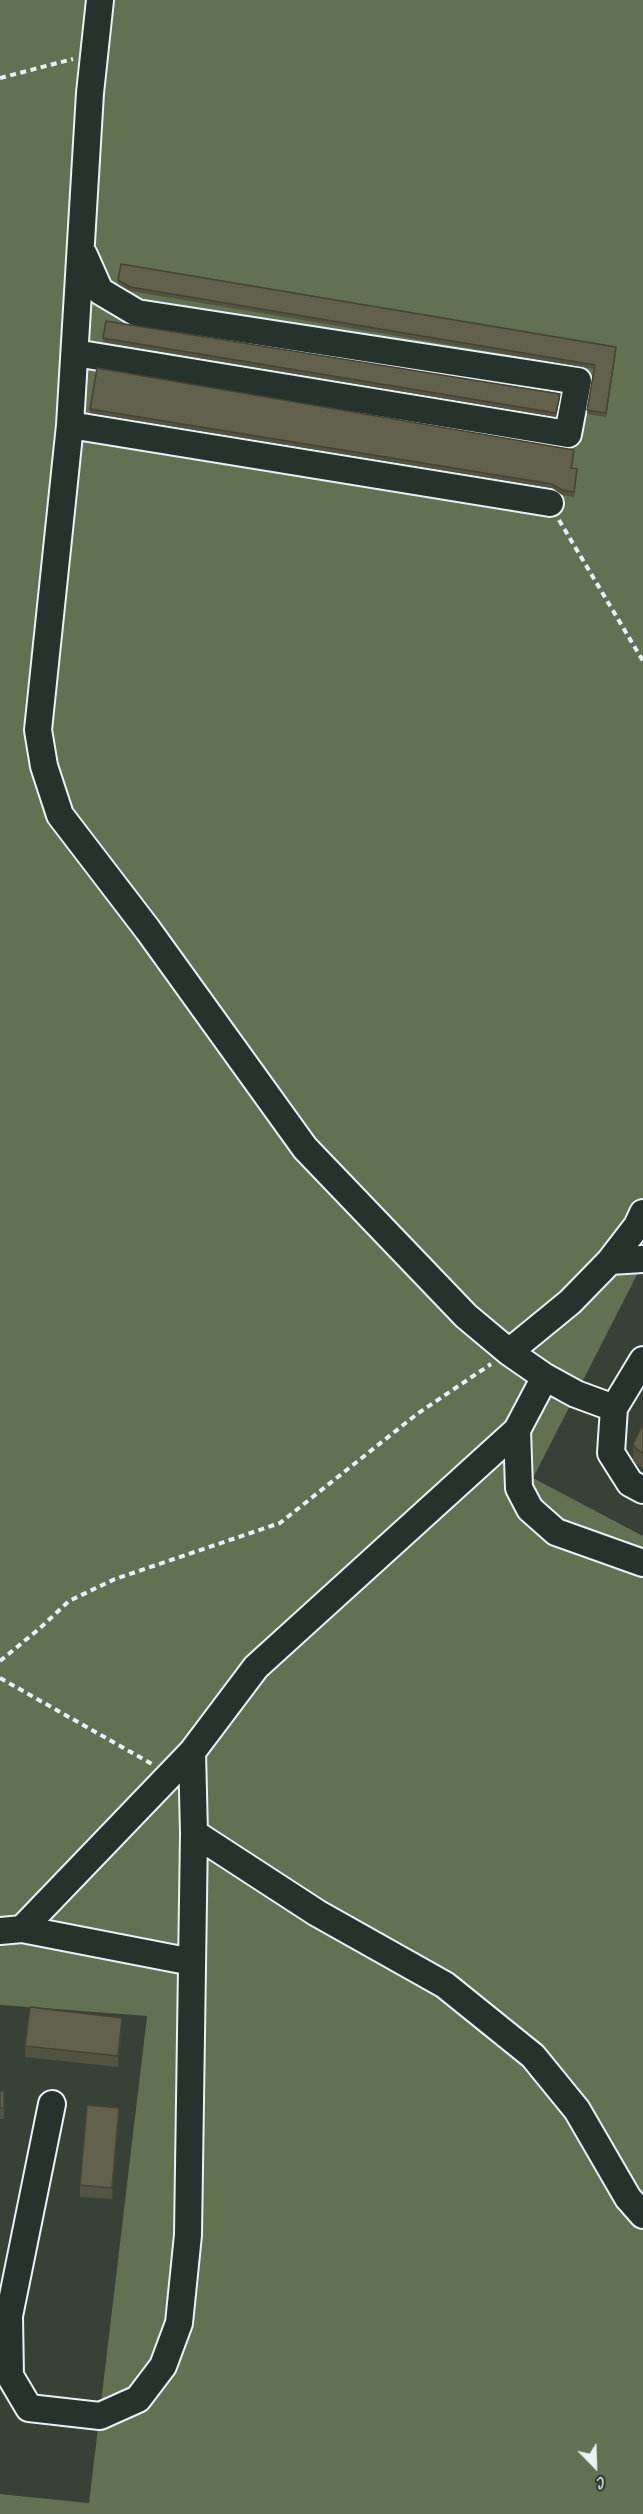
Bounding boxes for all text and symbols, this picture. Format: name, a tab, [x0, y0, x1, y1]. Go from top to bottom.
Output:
north arrow	[565, 2436, 625, 2496]
text: С	[595, 2472, 610, 2493]

